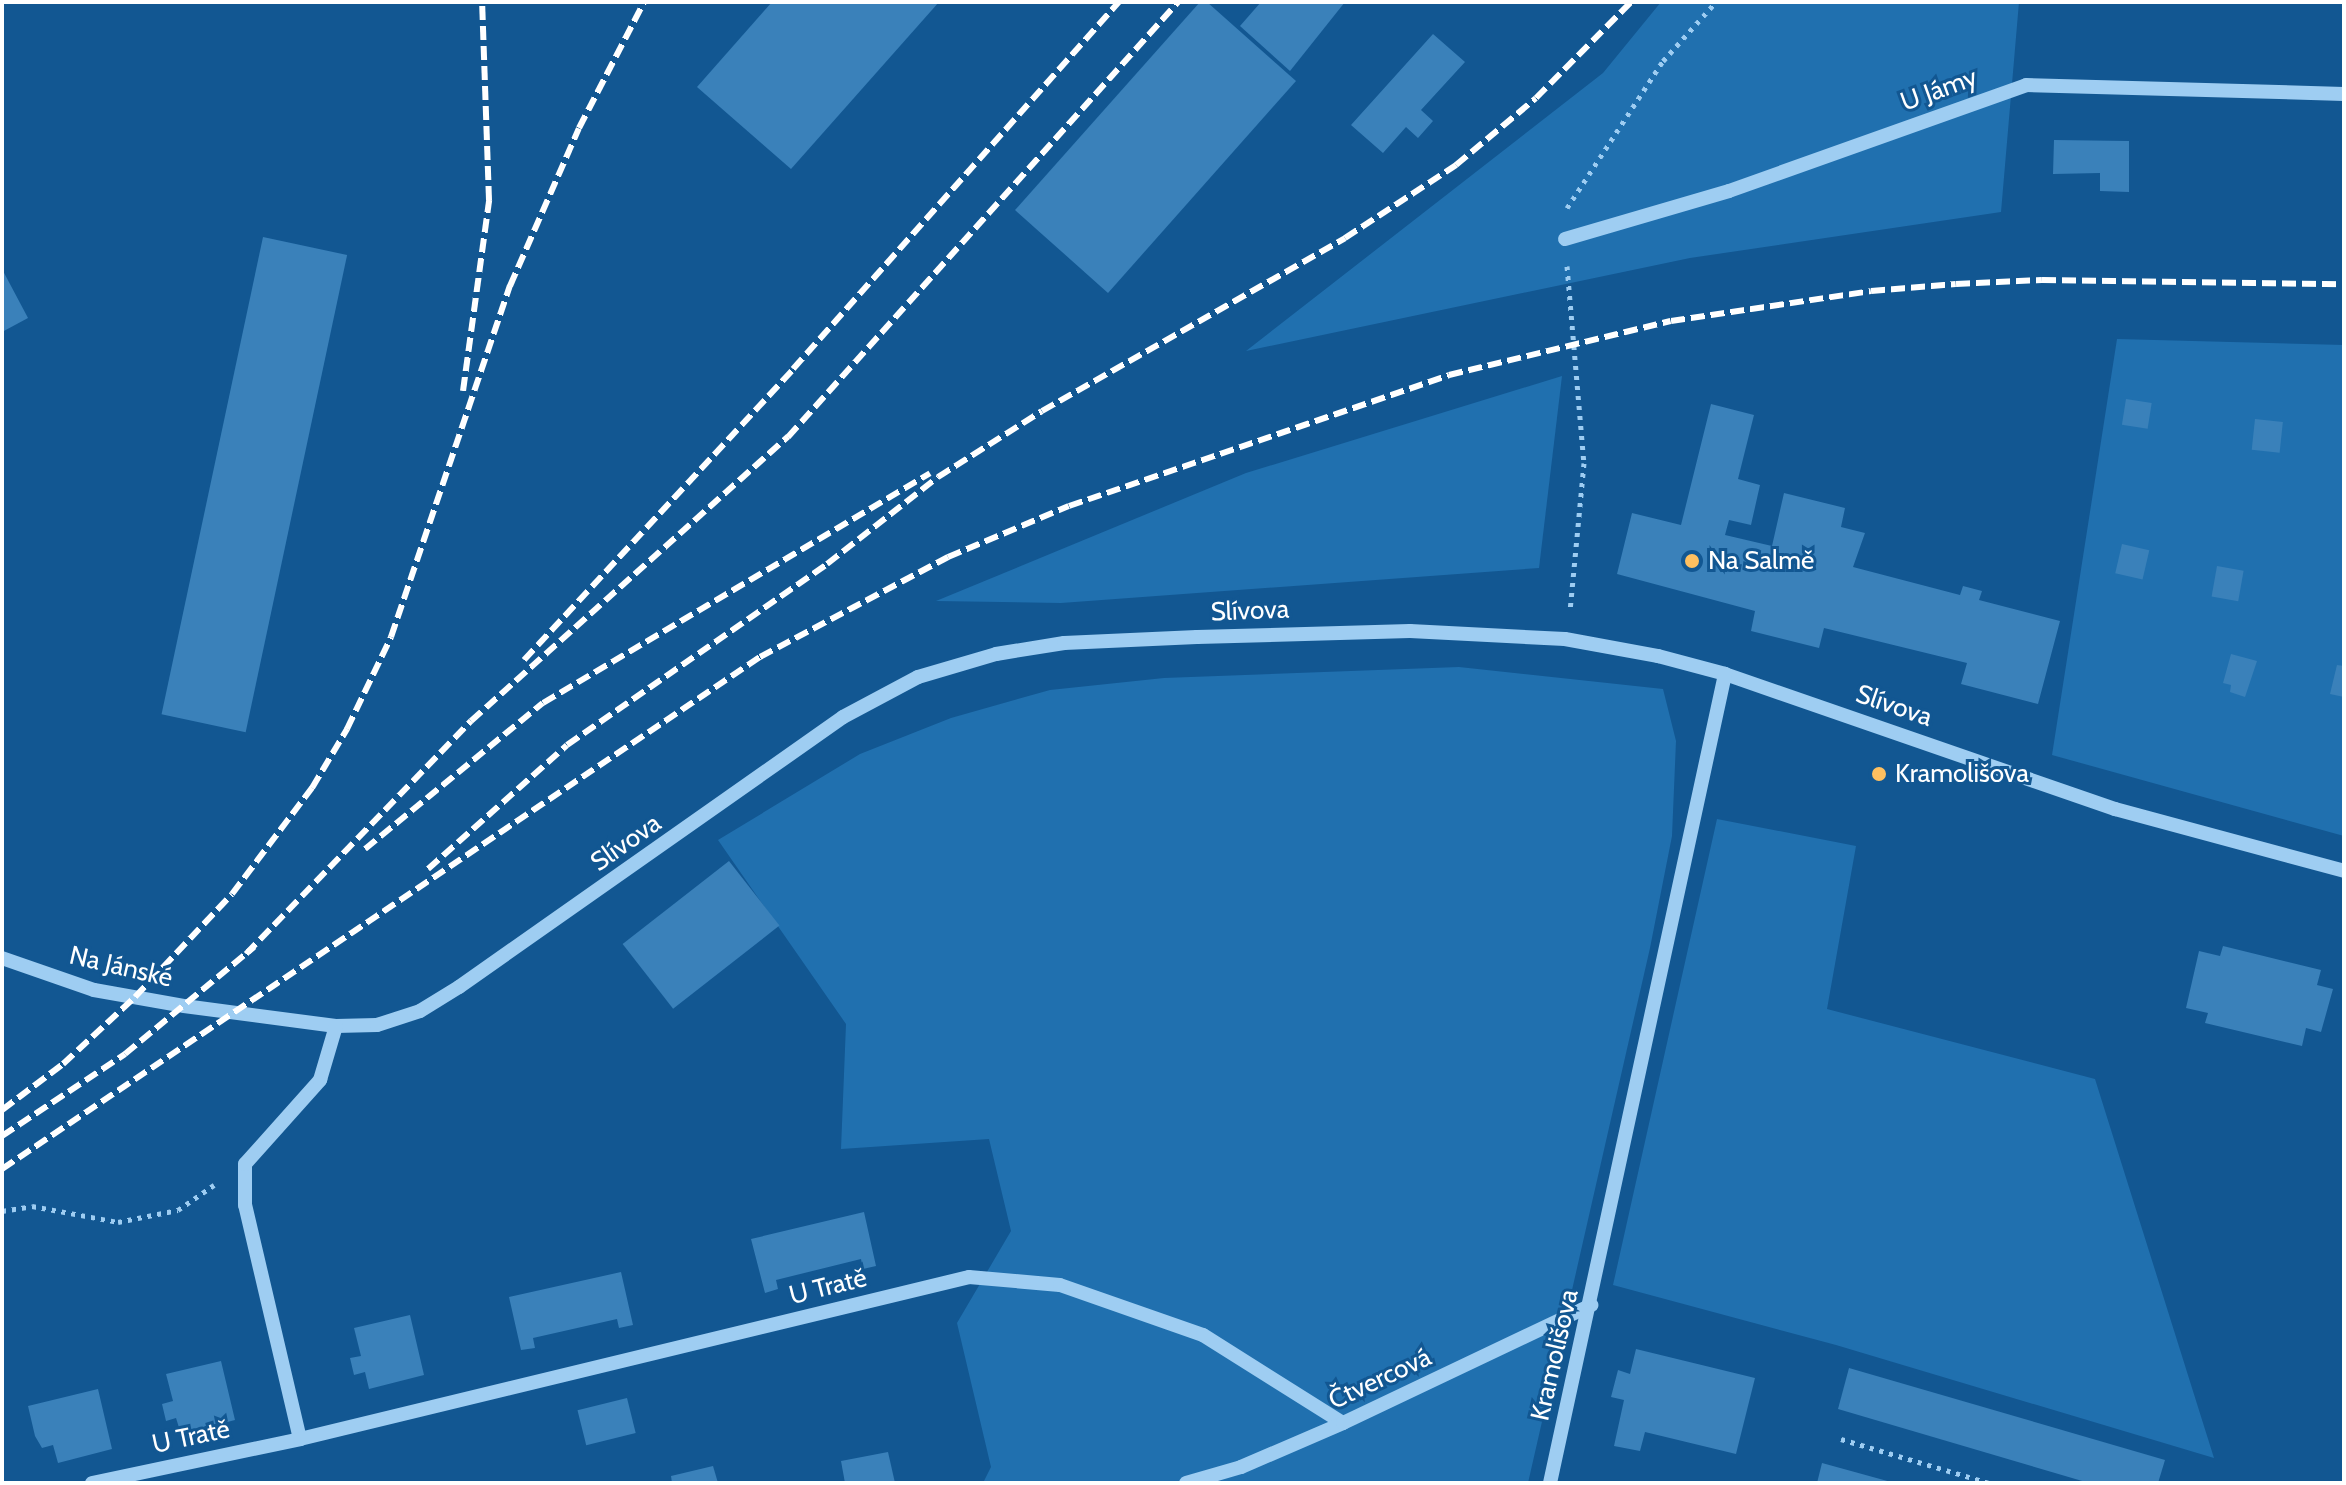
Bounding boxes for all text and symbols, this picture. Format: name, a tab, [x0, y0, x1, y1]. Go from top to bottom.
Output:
street label: U Jámy	[1897, 62, 1981, 118]
place label: Na Salmě	[1708, 545, 1814, 577]
marker: Na Salmě	[1683, 552, 1701, 570]
street label: Slívova	[1210, 594, 1290, 628]
street label: Slívova	[1852, 678, 1936, 734]
place label: Kramolišova	[1895, 758, 2029, 790]
marker: Kramolišova	[1870, 765, 1888, 783]
street label: Slívova	[585, 808, 667, 878]
street label: Na Jánské	[66, 940, 176, 994]
street label: U Tratě	[786, 1262, 870, 1312]
street label: Kramolišova	[1525, 1286, 1585, 1424]
street label: Čtvercová	[1324, 1342, 1436, 1416]
street label: U Tratě	[149, 1414, 233, 1460]

